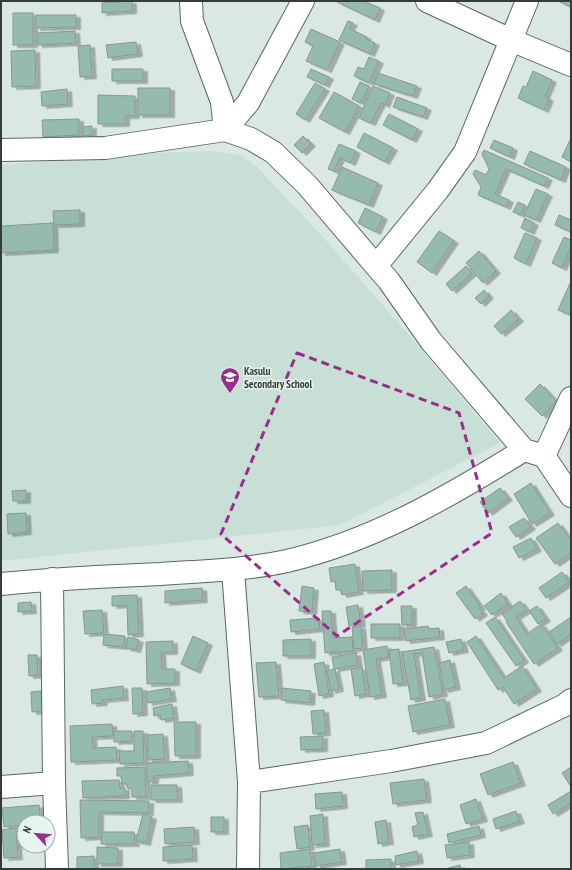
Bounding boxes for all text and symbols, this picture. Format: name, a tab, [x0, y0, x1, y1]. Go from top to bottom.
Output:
place label: Kasulu Secondary School	[244, 364, 312, 391]
school or university icon: Kasulu Secondary School	[219, 366, 241, 394]
north arrow	[16, 814, 56, 854]
text: N	[19, 824, 35, 835]

